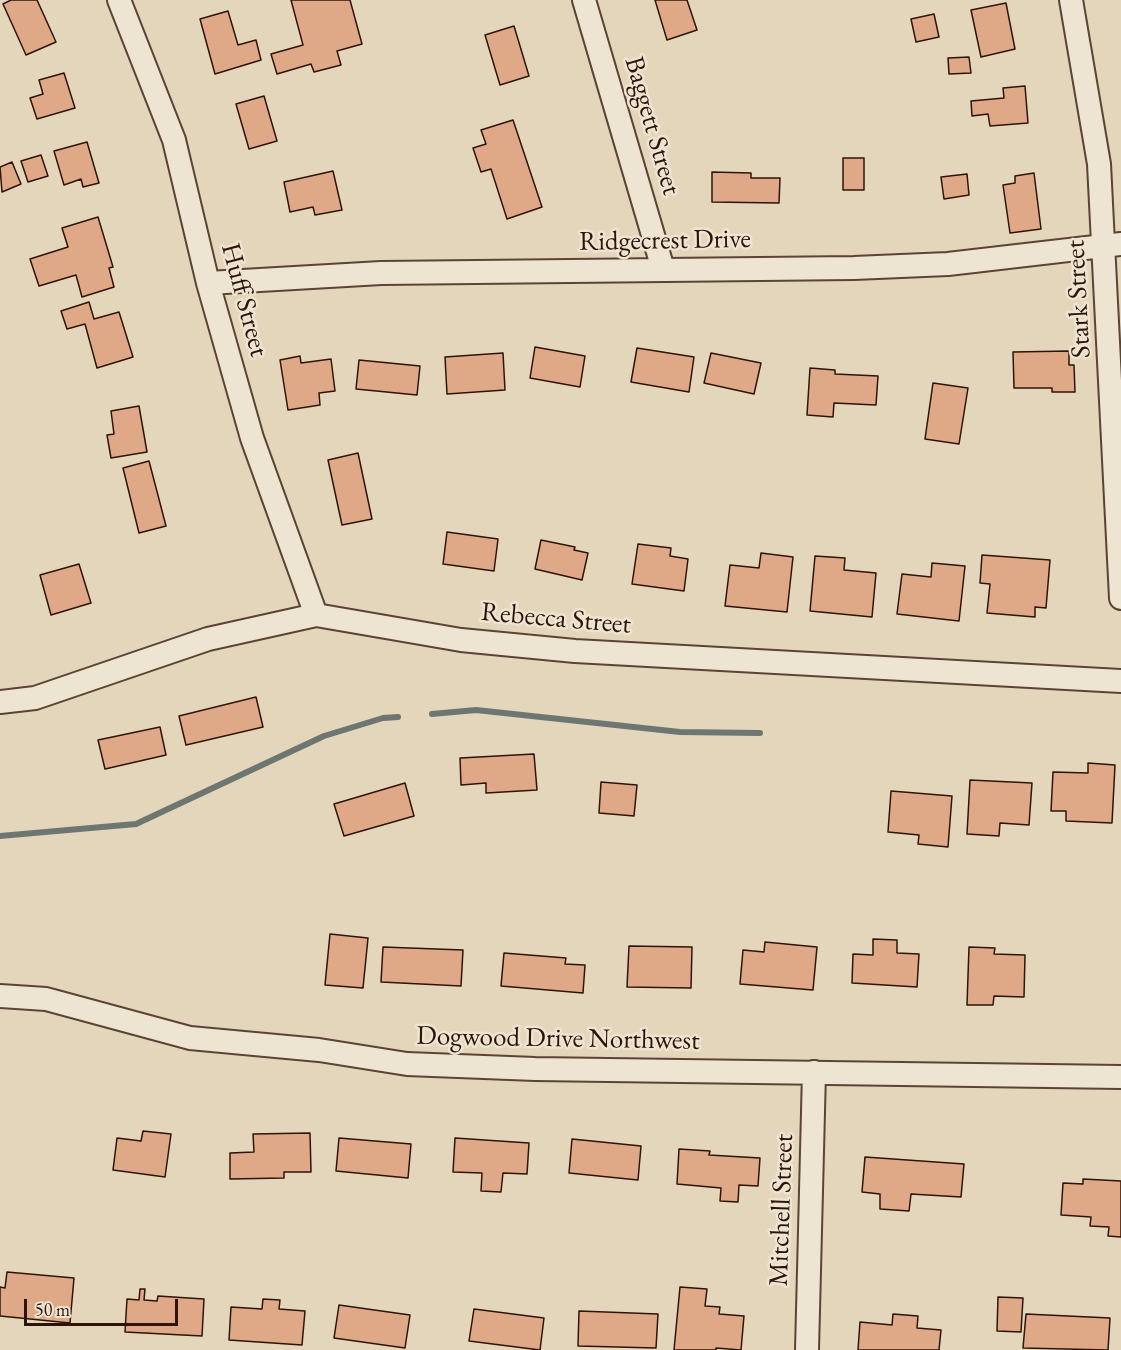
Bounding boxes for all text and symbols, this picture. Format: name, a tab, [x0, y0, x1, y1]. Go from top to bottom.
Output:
street label: Baggett Street	[617, 53, 687, 199]
street label: Ridgecrest Drive	[579, 223, 751, 259]
street label: Stark Street	[1060, 239, 1098, 359]
street label: Huff Street	[213, 240, 275, 360]
street label: Rebecca Street	[480, 596, 632, 642]
street label: Dogwood Drive Northwest	[416, 1020, 700, 1058]
street label: Mitchell Street	[763, 1133, 801, 1287]
scale bar	[27, 1287, 182, 1325]
text: 50 m	[35, 1298, 70, 1321]

